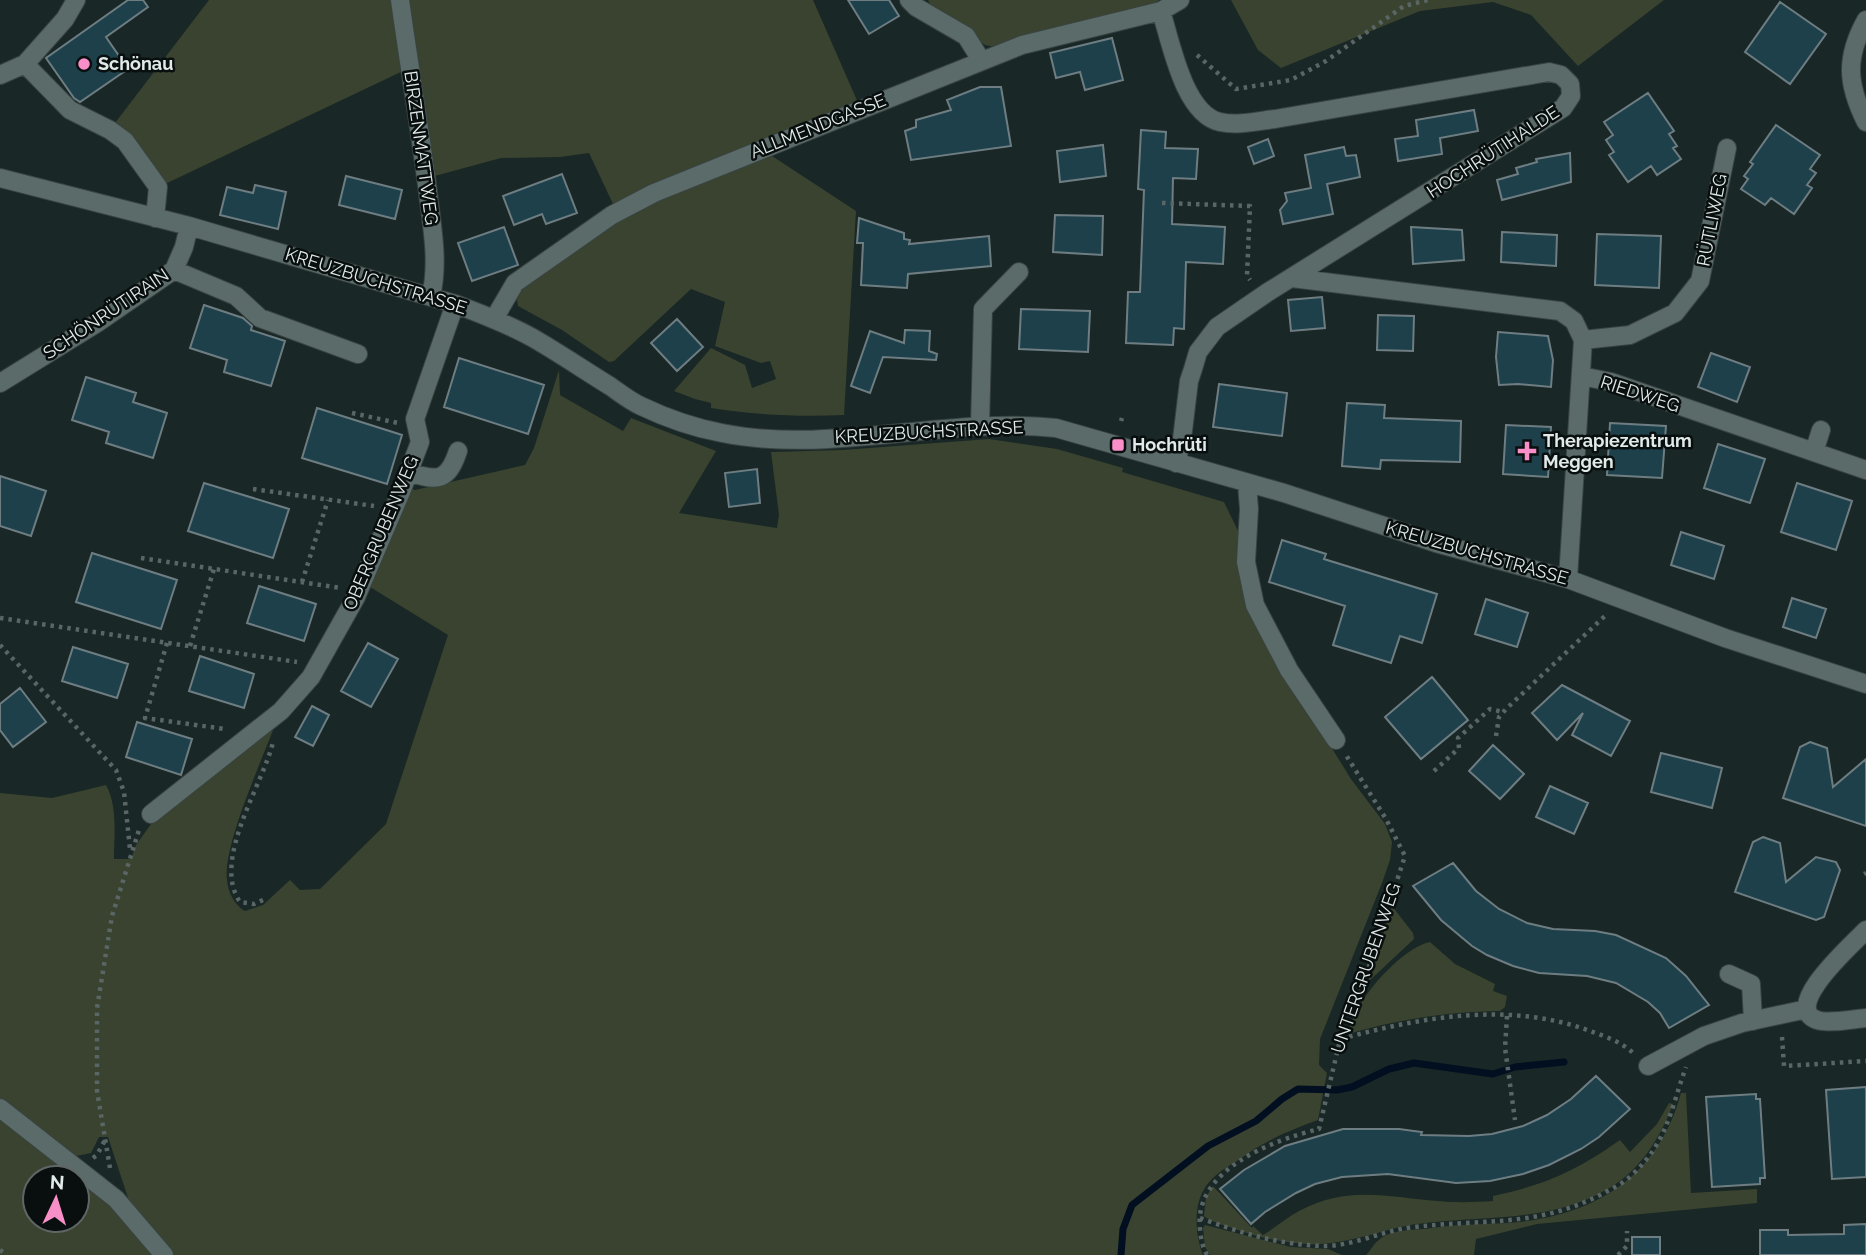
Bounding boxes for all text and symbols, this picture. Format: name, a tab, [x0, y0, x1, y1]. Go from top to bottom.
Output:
place label: Schönau	[98, 53, 173, 74]
marker: Schönau	[76, 56, 92, 72]
street label: BIRZENMATTWEG	[400, 69, 443, 226]
street label: ALLMENDGASSE	[747, 89, 889, 162]
street label: HOCHRÜTIHALDE	[1423, 101, 1563, 202]
street label: RÜTLIWEG	[1692, 172, 1731, 268]
street label: KREUZBUCHSTRASSE	[283, 243, 470, 318]
street label: SCHÖNRÜTIRAIN	[39, 264, 173, 363]
street label: RIEDWEG	[1598, 371, 1682, 416]
street label: KREUZBUCHSTRASSE	[834, 416, 1024, 447]
place label: Therapiezentrum Meggen	[1543, 430, 1692, 472]
place label: Hochrüti	[1132, 434, 1207, 455]
marker: Hochrüti	[1110, 437, 1126, 453]
marker: Therapiezentrum Meggen	[1517, 441, 1537, 461]
street label: OBERGRUBENWEG	[338, 452, 423, 613]
street label: KREUZBUCHSTRASSE	[1384, 516, 1571, 589]
street label: UNTERGRUBENWEG	[1327, 880, 1405, 1056]
north arrow	[21, 1164, 91, 1234]
text: N	[49, 1171, 65, 1194]

